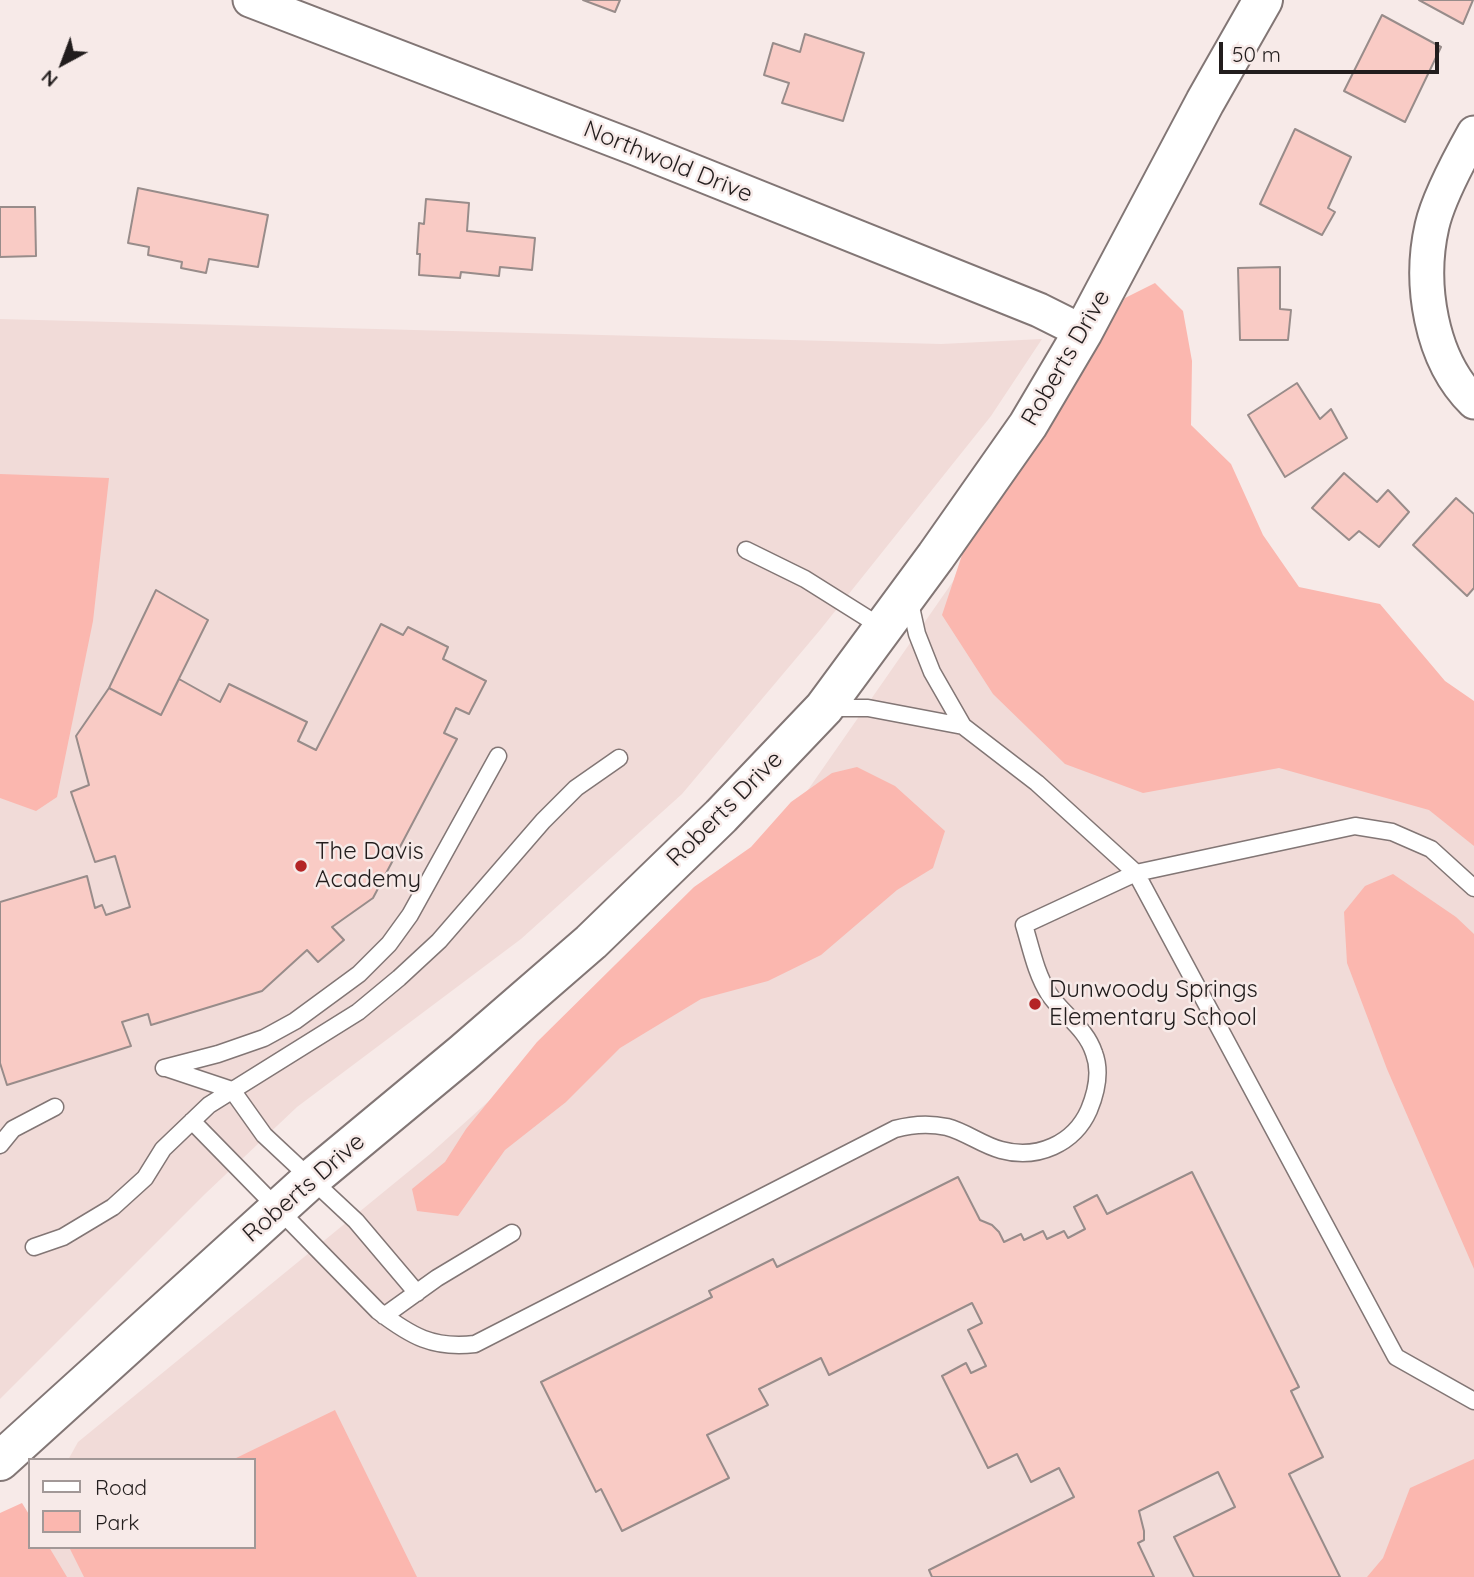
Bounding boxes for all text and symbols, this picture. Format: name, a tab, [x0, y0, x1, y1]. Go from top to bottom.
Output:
north arrow	[28, 28, 98, 98]
scale bar	[1222, 28, 1442, 72]
text: 50 m	[1232, 41, 1281, 67]
text: N	[36, 65, 62, 92]
street label: Northwold Drive	[579, 115, 757, 209]
street label: Roberts Drive	[1016, 285, 1116, 431]
street label: Roberts Drive	[661, 745, 789, 873]
place label: The Davis Academy	[315, 838, 424, 894]
marker: The Davis Academy	[293, 858, 309, 874]
place label: Dunwoody Springs Elementary School	[1049, 976, 1258, 1032]
marker: Dunwoody Springs Elementary School	[1027, 996, 1043, 1012]
street label: Roberts Drive	[237, 1127, 371, 1249]
legend	[28, 1458, 256, 1549]
text: Road	[95, 1474, 147, 1500]
text: Park	[95, 1509, 139, 1535]

